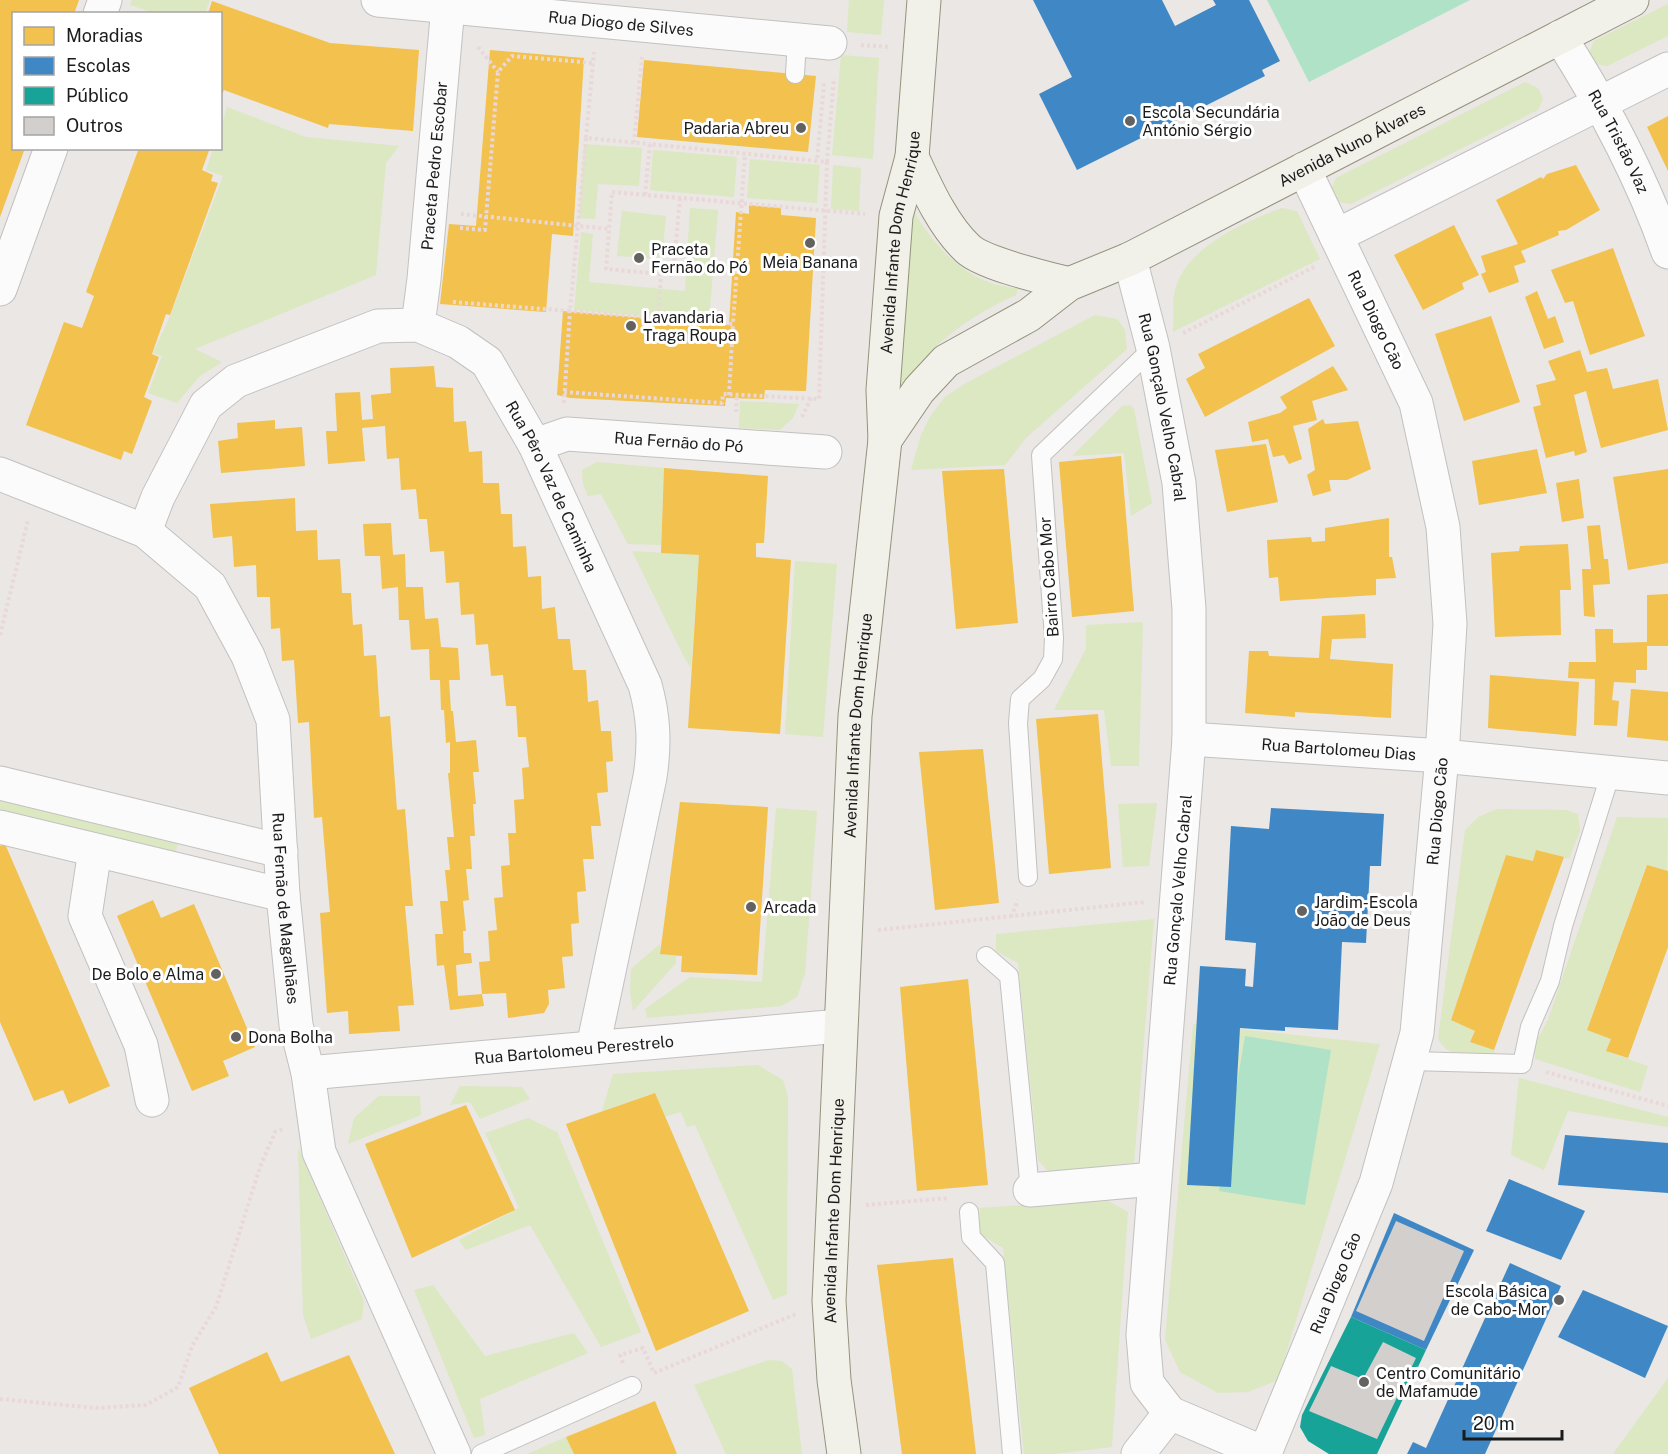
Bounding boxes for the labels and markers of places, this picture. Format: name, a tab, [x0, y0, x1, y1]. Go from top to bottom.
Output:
place label: Escola Secundária António Sérgio	[1142, 103, 1280, 140]
marker: Escola Secundária António Sérgio	[1123, 114, 1137, 128]
place label: Padaria Abreu	[683, 119, 789, 138]
marker: Padaria Abreu	[794, 121, 808, 135]
marker: Meia Banana	[803, 236, 817, 250]
place label: Praceta Fernão do Pó	[651, 240, 748, 277]
marker: Praceta Fernão do Pó	[632, 251, 646, 265]
place label: Meia Banana	[762, 253, 858, 272]
place label: Lavandaria Traga Roupa	[643, 308, 736, 345]
marker: Lavandaria Traga Roupa	[624, 319, 638, 333]
place label: Jardim-Escola João de Deus	[1314, 893, 1418, 930]
place label: Arcada	[763, 898, 816, 917]
marker: Arcada	[744, 900, 758, 914]
marker: Jardim-Escola João de Deus	[1295, 904, 1309, 918]
place label: De Bolo e Alma	[92, 965, 204, 984]
marker: De Bolo e Alma	[209, 967, 223, 981]
place label: Dona Bolha	[248, 1028, 333, 1047]
marker: Dona Bolha	[229, 1030, 243, 1044]
place label: Escola Básica de Cabo-Mor	[1445, 1282, 1547, 1319]
marker: Escola Básica de Cabo-Mor	[1552, 1293, 1566, 1307]
place label: Centro Comunitário de Mafamude	[1376, 1364, 1521, 1401]
marker: Centro Comunitário de Mafamude	[1357, 1375, 1371, 1389]

